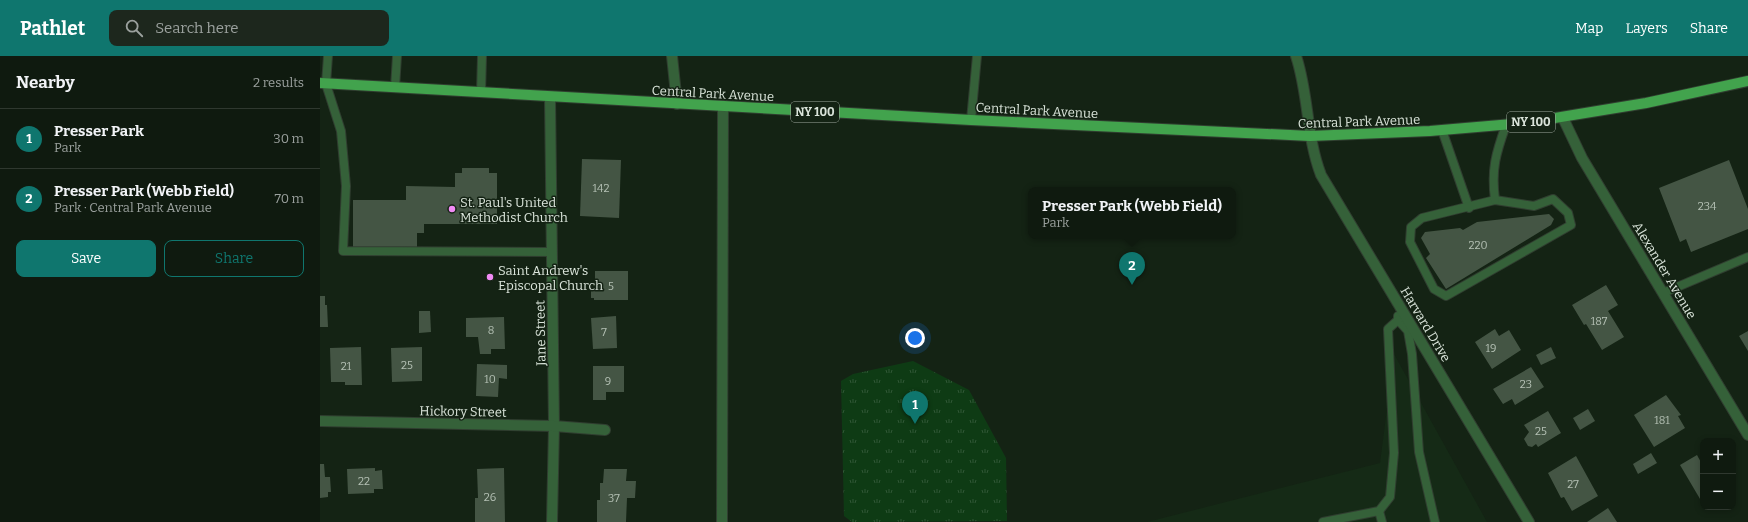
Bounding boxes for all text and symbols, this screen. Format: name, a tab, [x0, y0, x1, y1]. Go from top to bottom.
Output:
search box	[109, 10, 389, 46]
text: Pathlet	[20, 17, 85, 40]
icon: search	[123, 17, 145, 39]
text: Search here	[155, 19, 238, 37]
text: Map	[1575, 20, 1603, 37]
text: Layers	[1625, 20, 1668, 37]
text: Share	[1690, 20, 1728, 37]
text: Nearby	[16, 72, 75, 93]
text: 2 results	[253, 75, 304, 90]
street label: Central Park Avenue	[651, 83, 775, 104]
street label: Central Park Avenue	[975, 100, 1099, 121]
road number: NY 100	[791, 102, 839, 122]
street label: Central Park Avenue	[1297, 112, 1421, 131]
road number: NY 100	[1507, 112, 1555, 132]
text: Presser Park	[54, 122, 144, 140]
text: 1	[26, 131, 32, 146]
text: 30 m	[273, 131, 304, 146]
text: Park	[54, 140, 81, 155]
text: Presser Park (Webb Field)	[54, 182, 234, 200]
house number: 142	[593, 182, 609, 195]
popup	[1028, 187, 1236, 239]
text: 2	[25, 191, 33, 206]
text: 70 m	[274, 191, 304, 206]
place label: St. Paul's United Methodist Church	[460, 195, 568, 225]
text: Presser Park (Webb Field)	[1042, 197, 1222, 215]
text: Park · Central Park Avenue	[54, 200, 212, 215]
house number: 234	[1698, 200, 1717, 213]
marker: St. Paul's United Methodist Church	[447, 204, 457, 214]
text: Park	[1042, 215, 1069, 230]
street label: Alexander Avenue	[1630, 219, 1699, 321]
house number: 220	[1468, 239, 1488, 252]
button: Save	[16, 240, 156, 277]
button: Share	[164, 240, 304, 277]
pin: 2	[1119, 252, 1145, 285]
place label: Saint Andrew's Episcopal Church	[498, 263, 603, 293]
marker: Saint Andrew's Episcopal Church	[485, 272, 495, 282]
house number: 5	[608, 280, 614, 293]
street label: Harvard Drive	[1397, 284, 1454, 364]
street label: Jane Street	[532, 300, 549, 367]
house number: 187	[1591, 315, 1608, 328]
house number: 8	[488, 324, 494, 337]
house number: 7	[601, 326, 607, 339]
your location	[905, 328, 925, 348]
house number: 19	[1486, 342, 1496, 355]
house number: 25	[401, 359, 413, 372]
house number: 21	[341, 360, 352, 373]
house number: 10	[484, 373, 496, 386]
house number: 9	[605, 375, 611, 388]
house number: 23	[1520, 378, 1532, 391]
pin: 1	[902, 391, 928, 424]
street label: Hickory Street	[419, 403, 507, 420]
house number: 181	[1654, 414, 1670, 427]
house number: 25	[1535, 425, 1547, 438]
map controls	[1700, 438, 1736, 510]
button: +	[1700, 438, 1736, 474]
button: −	[1700, 474, 1736, 510]
house number: 22	[358, 475, 370, 488]
house number: 27	[1567, 478, 1579, 491]
house number: 26	[484, 491, 496, 504]
house number: 37	[608, 492, 620, 505]

